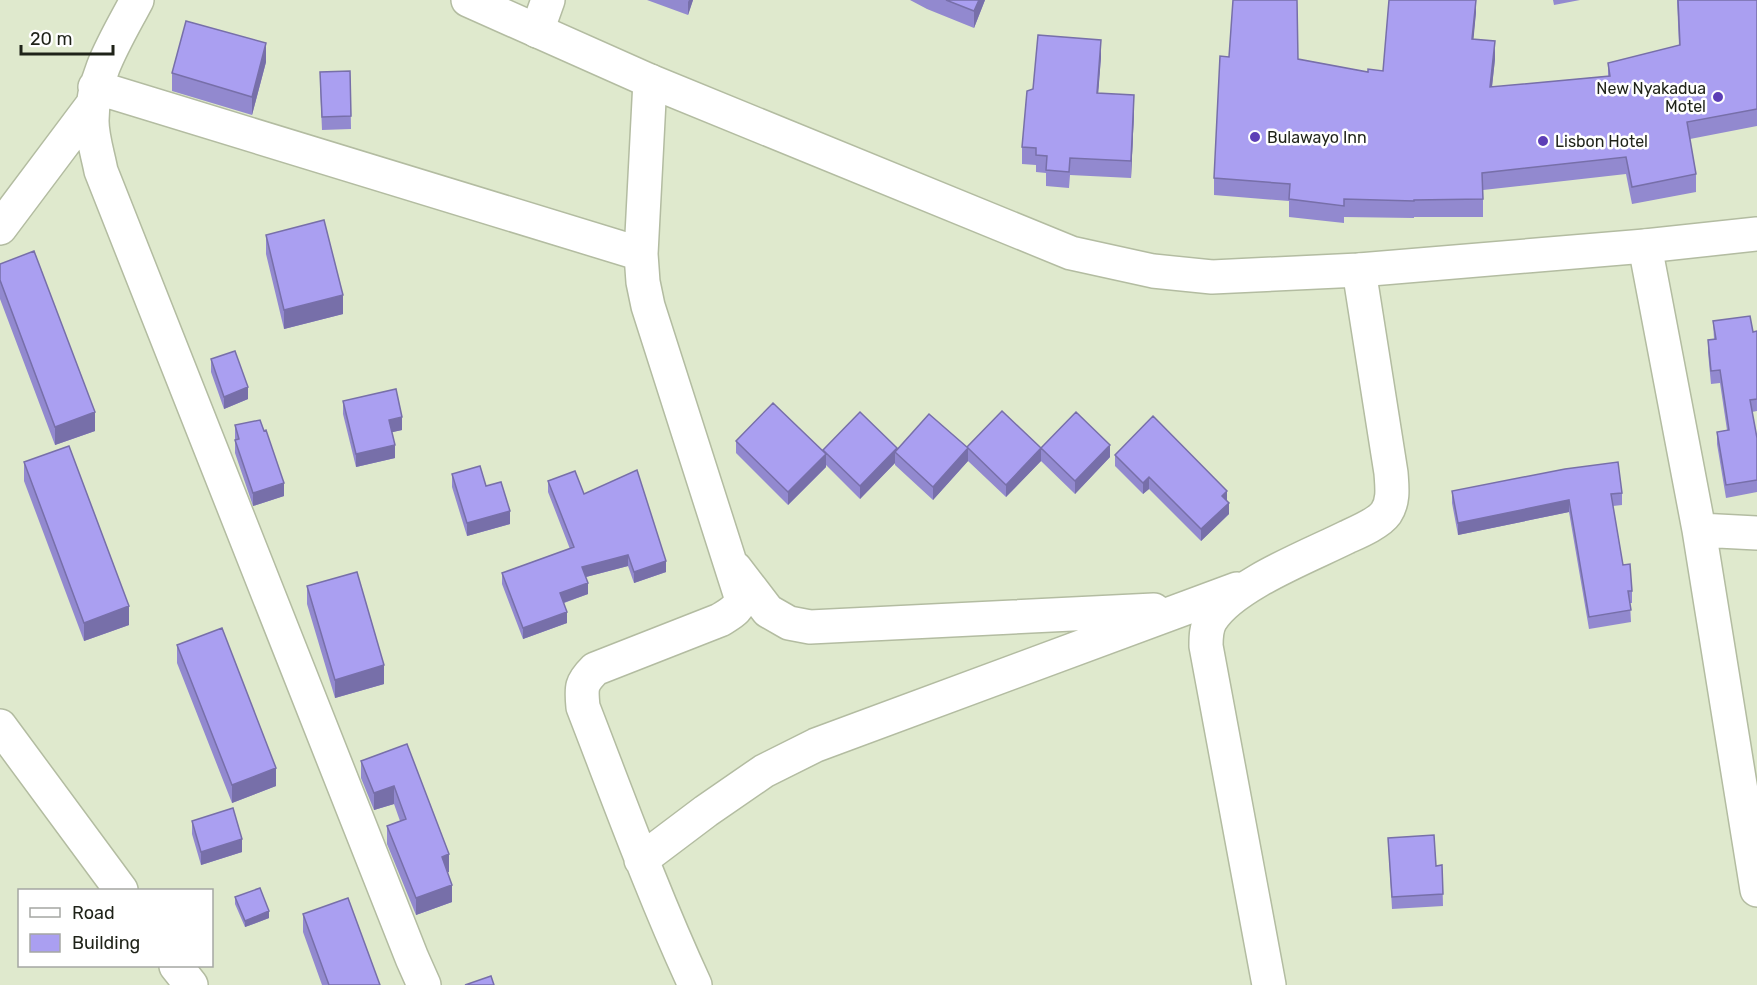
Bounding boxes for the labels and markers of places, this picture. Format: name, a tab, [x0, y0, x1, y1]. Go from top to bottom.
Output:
place label: New Nyakadua Motel	[1596, 79, 1706, 116]
marker: New Nyakadua Motel	[1711, 90, 1725, 104]
place label: Bulawayo Inn	[1267, 128, 1367, 147]
marker: Bulawayo Inn	[1248, 130, 1262, 144]
place label: Lisbon Hotel	[1555, 132, 1648, 151]
marker: Lisbon Hotel	[1536, 134, 1550, 148]

